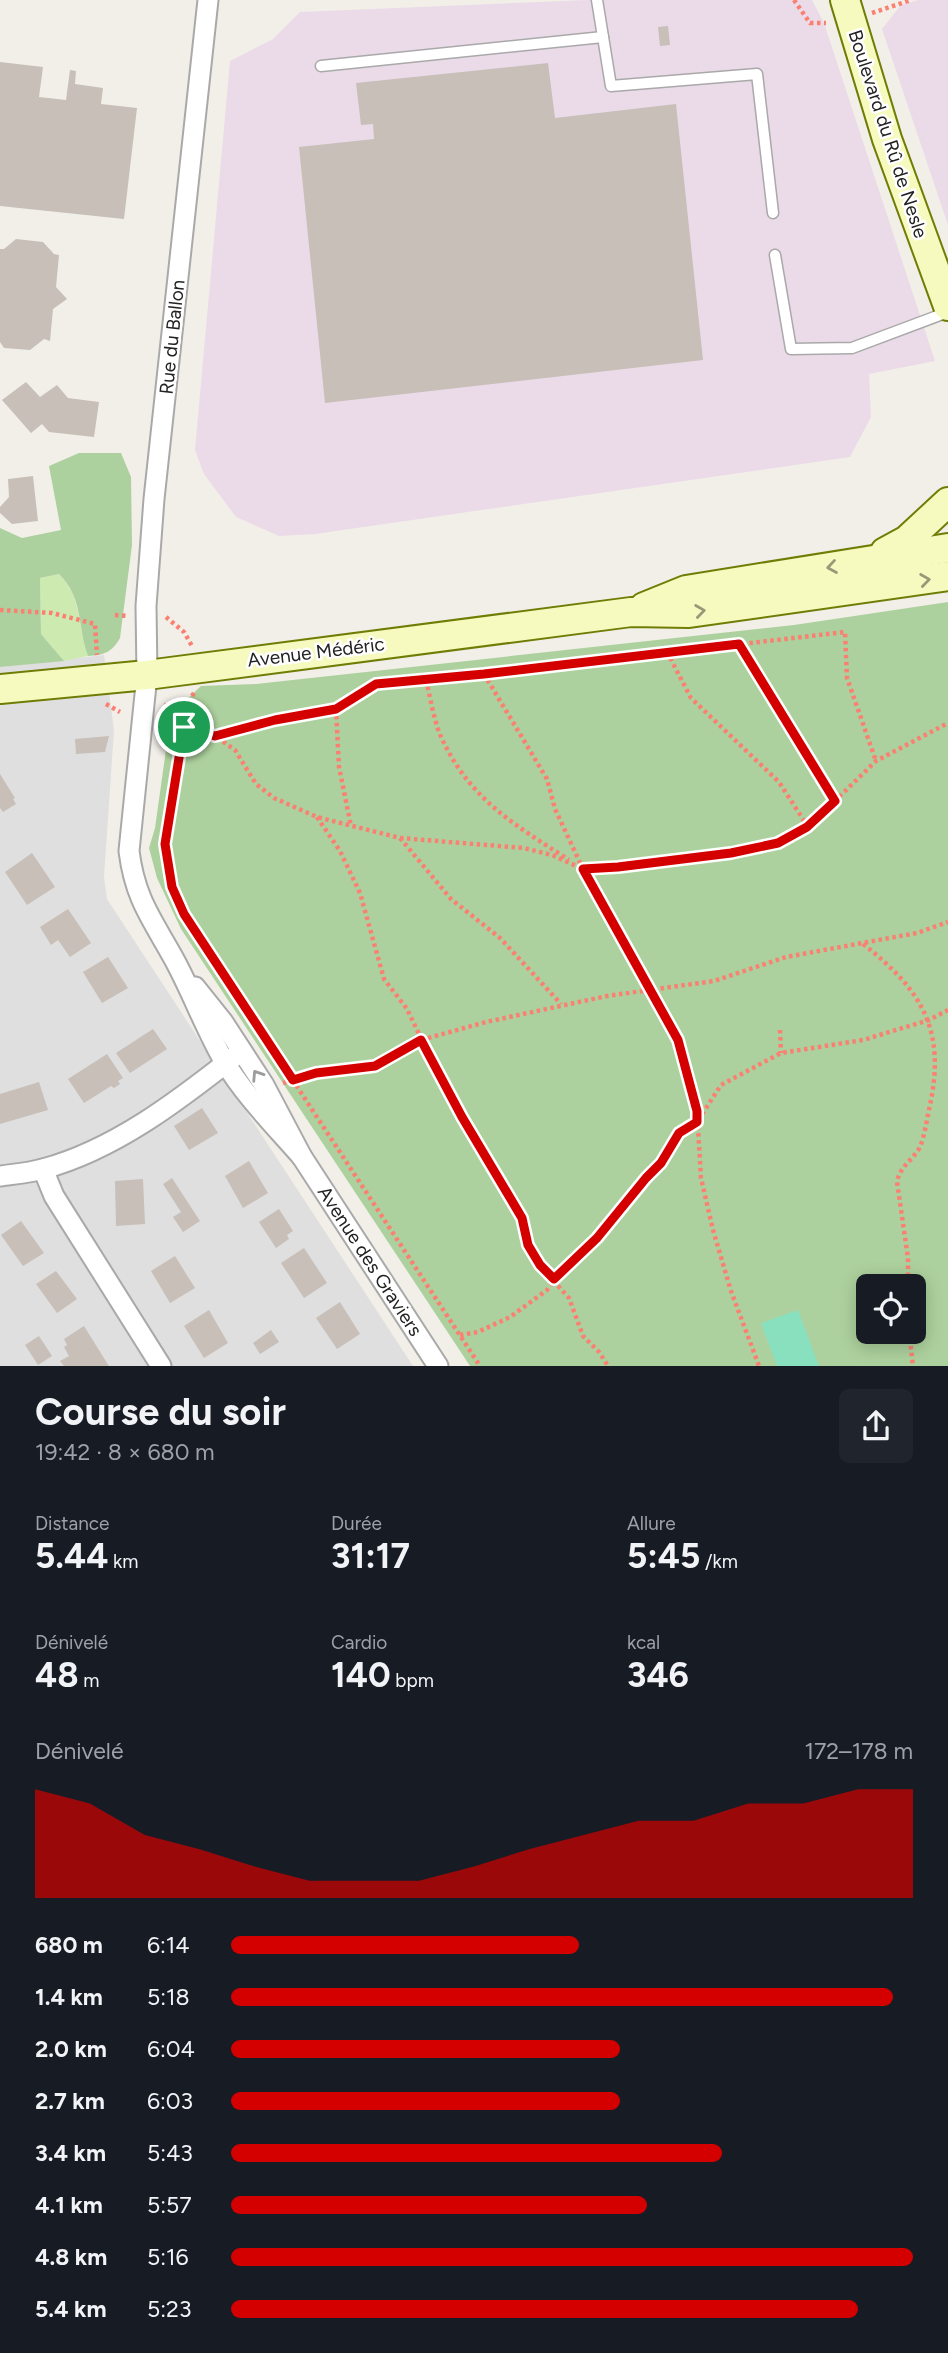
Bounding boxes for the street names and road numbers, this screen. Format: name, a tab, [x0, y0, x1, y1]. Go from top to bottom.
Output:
street label: Boulevard du Rû de Nesle	[843, 27, 933, 241]
street label: Rue du Ballon	[155, 278, 189, 396]
street label: Avenue Médéric	[246, 632, 386, 672]
street label: Avenue des Graviers	[313, 1182, 427, 1340]

